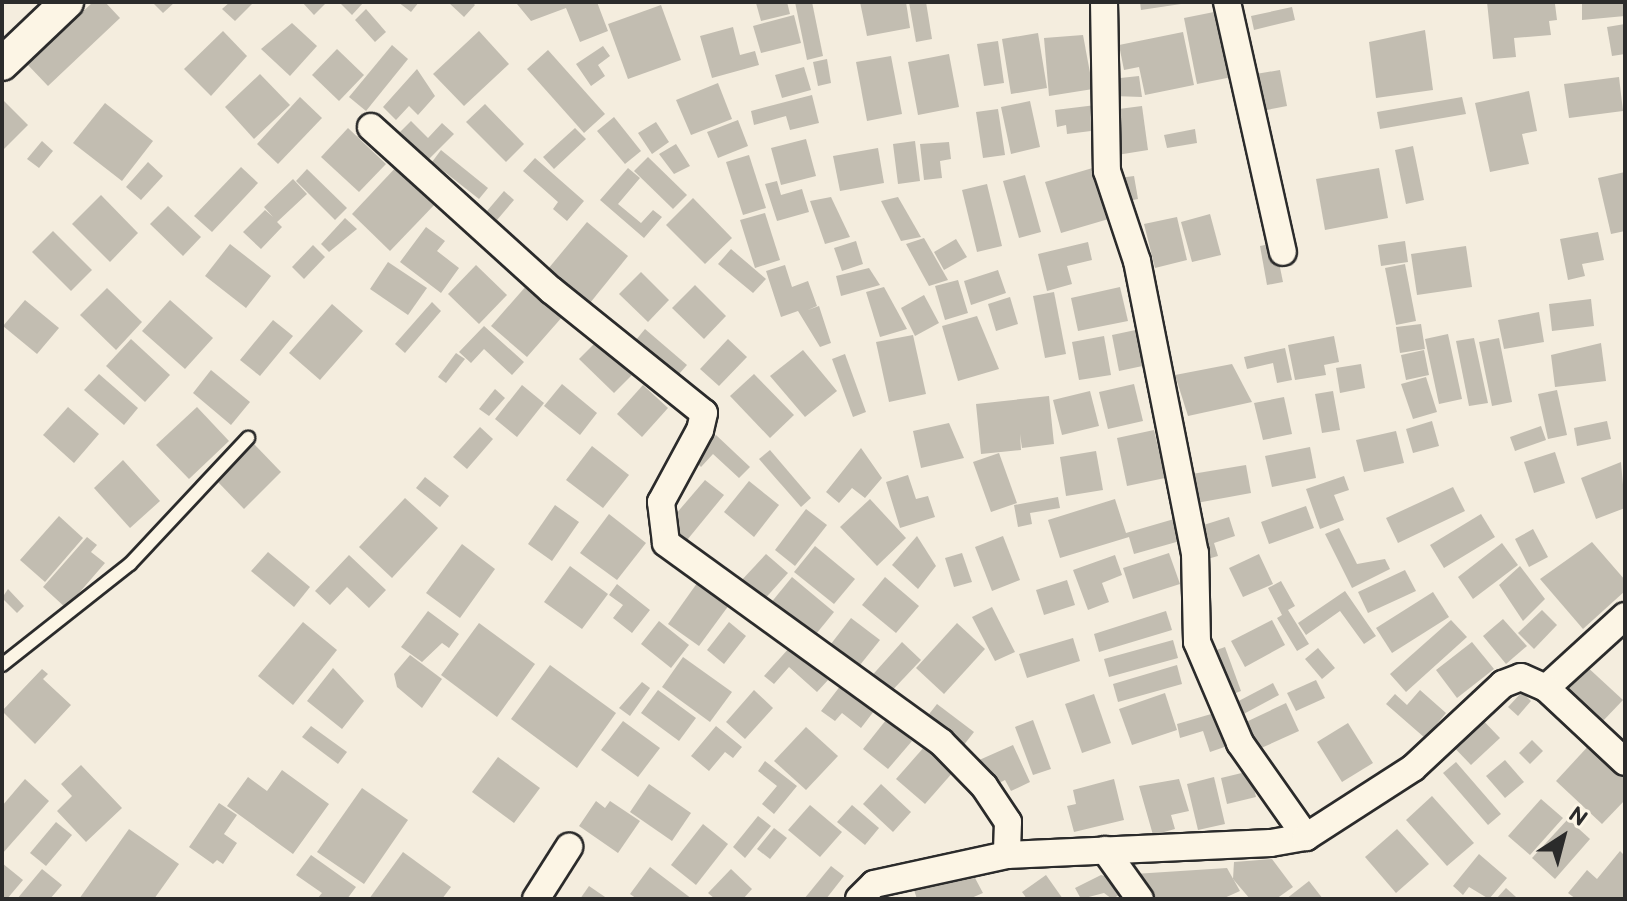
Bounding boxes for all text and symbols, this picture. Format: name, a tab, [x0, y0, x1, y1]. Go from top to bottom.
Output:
north arrow	[1523, 797, 1603, 877]
text: N	[1563, 801, 1592, 833]

